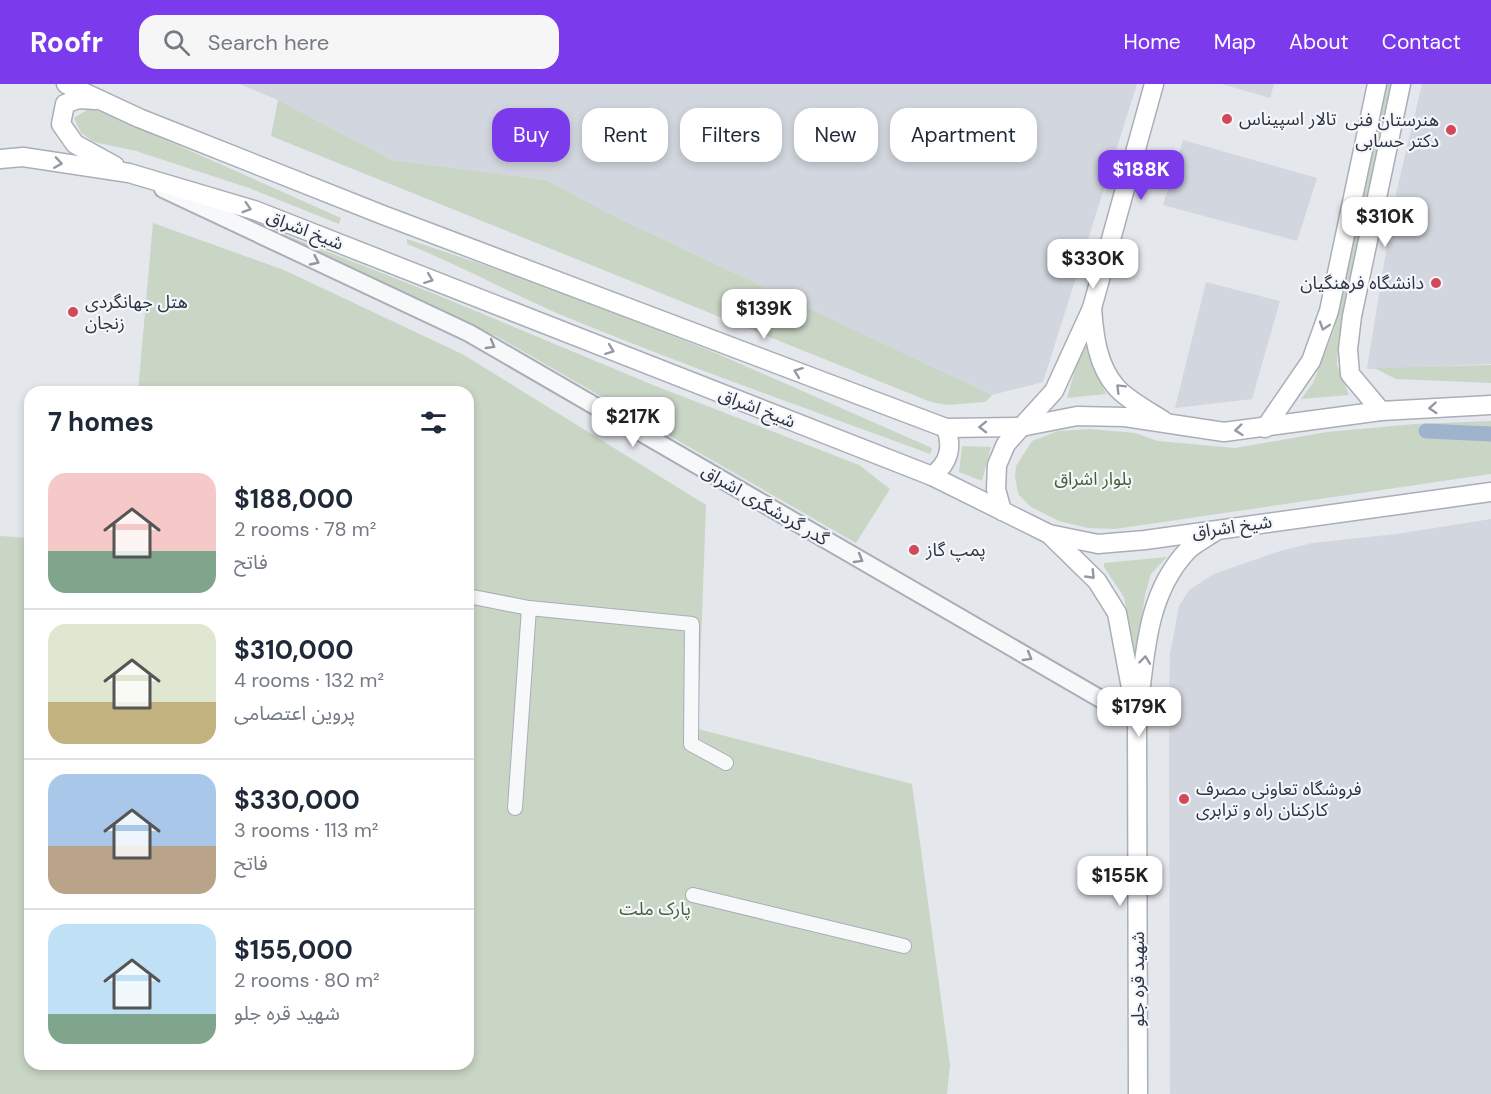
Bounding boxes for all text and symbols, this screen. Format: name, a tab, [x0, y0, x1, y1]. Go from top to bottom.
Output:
search box	[139, 15, 559, 69]
text: Roofr	[30, 24, 103, 61]
icon: search	[160, 26, 193, 59]
text: Search here	[208, 28, 329, 57]
text: Home	[1123, 28, 1181, 56]
text: Map	[1214, 28, 1256, 56]
text: About	[1289, 28, 1349, 56]
text: Contact	[1382, 28, 1461, 56]
place label: تالار اسپیناس	[1239, 107, 1337, 131]
chip: Buy	[492, 108, 570, 162]
chip: Rent	[582, 108, 668, 162]
chip: Filters	[680, 108, 782, 162]
chip: New	[794, 108, 878, 162]
chip: Apartment	[890, 108, 1037, 162]
place label: هنرستان فنی دکتر حسابی	[1345, 108, 1439, 153]
marker: تالار اسپیناس	[1220, 112, 1234, 126]
marker: هنرستان فنی دکتر حسابی	[1444, 123, 1458, 137]
pin: $188K	[1099, 150, 1183, 201]
one-way arrow	[53, 156, 63, 168]
text: $188K	[1112, 156, 1170, 182]
pin: $310K	[1343, 197, 1427, 248]
one-way arrow	[241, 201, 252, 213]
text: $310K	[1356, 203, 1414, 229]
street label: شیخ اشراق	[263, 204, 347, 257]
pin: $330K	[1051, 239, 1135, 290]
text: $330K	[1061, 245, 1125, 271]
one-way arrow	[309, 254, 320, 266]
place label: دانشگاه فرهنگیان	[1300, 271, 1424, 295]
one-way arrow	[423, 272, 434, 284]
marker: دانشگاه فرهنگیان	[1429, 276, 1443, 290]
pin: $139K	[722, 289, 806, 340]
place label: هتل جهانگردی زنجان	[85, 290, 188, 335]
text: $139K	[736, 295, 792, 321]
marker: هتل جهانگردی زنجان	[66, 305, 80, 319]
one-way arrow	[1319, 320, 1332, 331]
one-way arrow	[485, 338, 495, 350]
one-way arrow	[604, 343, 615, 355]
one-way arrow	[794, 367, 805, 379]
street label: شیخ اشراق	[715, 382, 799, 435]
one-way arrow	[1116, 384, 1127, 395]
pin: $217K	[591, 397, 675, 448]
one-way arrow	[1428, 401, 1437, 414]
text: $217K	[606, 403, 660, 429]
text: 7 homes	[48, 405, 154, 439]
icon: filters	[417, 406, 450, 439]
one-way arrow	[979, 421, 988, 433]
one-way arrow	[1234, 423, 1244, 436]
street label: گدر گردشگری اشراق	[697, 459, 833, 551]
park label: بلوار اشراق	[1054, 467, 1132, 491]
text: $188,000	[234, 482, 353, 516]
icon: home	[96, 497, 168, 569]
street label: شیخ اشراق	[1190, 510, 1274, 545]
text: 2 rooms · 78 m²	[234, 516, 376, 542]
place label: پمپ گاز	[925, 538, 986, 562]
marker: پمپ گاز	[907, 543, 921, 557]
text: فاتح	[234, 549, 268, 575]
one-way arrow	[853, 552, 863, 563]
one-way arrow	[1084, 569, 1095, 579]
text: $310,000	[234, 633, 354, 667]
icon: home	[96, 648, 168, 720]
one-way arrow	[1022, 650, 1032, 661]
one-way arrow	[1139, 655, 1151, 664]
text: 4 rooms · 132 m²	[234, 667, 384, 693]
pin: $179K	[1097, 687, 1181, 738]
text: $179K	[1111, 693, 1167, 719]
text: پروین اعتصامی	[234, 700, 355, 726]
place label: فروشگاه تعاونی مصرف کارکنان راه و ترابری	[1196, 777, 1362, 822]
text: $330,000	[234, 783, 360, 817]
marker: فروشگاه تعاونی مصرف کارکنان راه و ترابری	[1177, 792, 1191, 806]
icon: home	[96, 798, 168, 870]
text: 3 rooms · 113 m²	[234, 817, 378, 843]
text: فاتح	[234, 850, 268, 876]
pin: $155K	[1078, 856, 1162, 907]
text: $155K	[1091, 862, 1149, 888]
park label: پارک ملت	[619, 897, 691, 921]
street label: شهید قره جلو	[1126, 931, 1150, 1027]
text: $155,000	[234, 933, 353, 967]
icon: home	[96, 948, 168, 1020]
text: 2 rooms · 80 m²	[234, 967, 380, 993]
text: شهید قره جلو	[234, 1000, 340, 1026]

